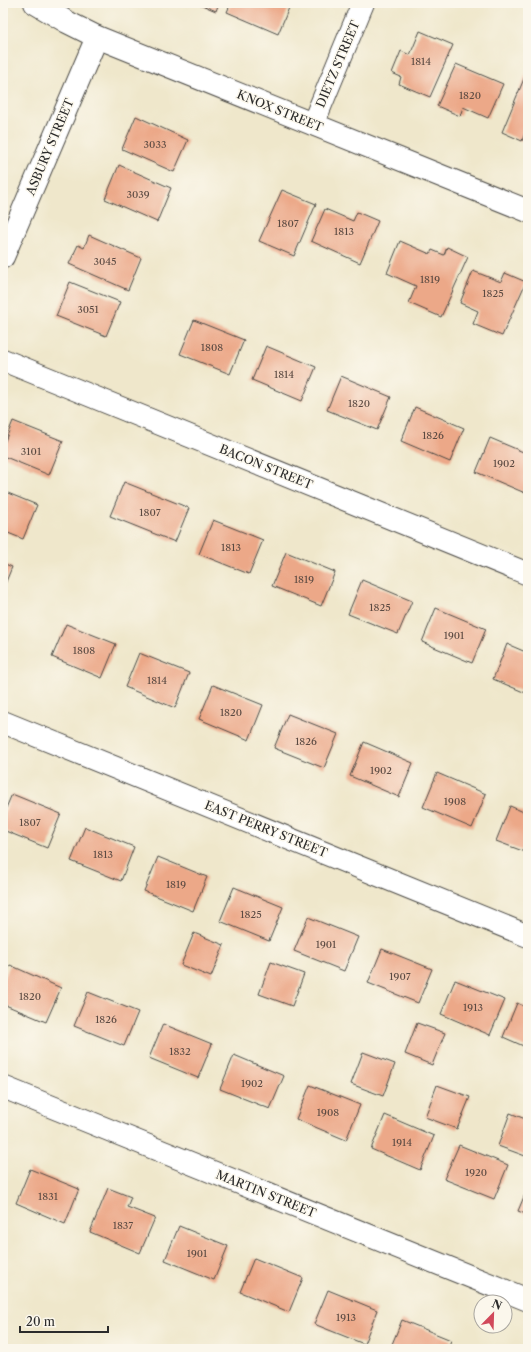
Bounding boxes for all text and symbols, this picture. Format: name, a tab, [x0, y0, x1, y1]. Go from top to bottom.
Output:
street label: DIETZ STREET	[312, 18, 363, 110]
house number: 1814	[411, 55, 431, 68]
street label: KNOX STREET	[235, 86, 325, 135]
house number: 1820	[459, 89, 481, 102]
street label: ASBURY STREET	[22, 96, 77, 198]
house number: 3033	[144, 138, 166, 151]
house number: 3039	[126, 188, 150, 201]
house number: 1807	[277, 217, 299, 230]
house number: 1813	[334, 225, 354, 238]
house number: 3045	[93, 255, 117, 268]
house number: 1819	[420, 273, 440, 286]
house number: 1825	[482, 287, 504, 300]
house number: 3051	[77, 303, 100, 316]
house number: 1808	[201, 341, 223, 354]
house number: 1814	[274, 368, 294, 381]
house number: 1820	[348, 397, 370, 410]
house number: 1826	[422, 429, 444, 442]
street label: BACON STREET	[217, 441, 315, 492]
house number: 3101	[21, 445, 42, 458]
house number: 1902	[493, 457, 515, 470]
house number: 1807	[139, 506, 161, 519]
house number: 1813	[221, 541, 241, 554]
house number: 1819	[294, 573, 314, 586]
house number: 1825	[369, 601, 391, 614]
house number: 1901	[444, 629, 465, 642]
house number: 1808	[73, 644, 95, 657]
house number: 1814	[147, 674, 167, 687]
house number: 1820	[220, 706, 242, 719]
house number: 1826	[295, 735, 317, 748]
house number: 1902	[370, 764, 392, 777]
house number: 1908	[444, 795, 466, 808]
street label: EAST PERRY STREET	[203, 797, 330, 860]
house number: 1807	[19, 816, 41, 829]
house number: 1813	[93, 848, 113, 861]
house number: 1819	[166, 878, 186, 891]
house number: 1825	[240, 908, 262, 921]
house number: 1901	[316, 938, 337, 951]
house number: 1907	[389, 970, 411, 983]
house number: 1820	[19, 990, 41, 1003]
house number: 1913	[463, 1001, 483, 1014]
house number: 1826	[95, 1013, 117, 1026]
house number: 1832	[169, 1045, 191, 1058]
house number: 1902	[241, 1077, 263, 1090]
house number: 1908	[317, 1106, 339, 1119]
house number: 1914	[392, 1136, 412, 1149]
house number: 1920	[465, 1166, 487, 1179]
street label: MARTIN STREET	[214, 1167, 318, 1220]
house number: 1831	[38, 1190, 59, 1203]
house number: 1837	[113, 1219, 133, 1232]
house number: 1901	[187, 1247, 208, 1260]
north arrow	[473, 1294, 513, 1334]
text: N	[490, 1296, 504, 1313]
scale bar	[20, 1308, 108, 1334]
house number: 1913	[336, 1311, 356, 1324]
text: 20 m	[26, 1314, 55, 1329]

